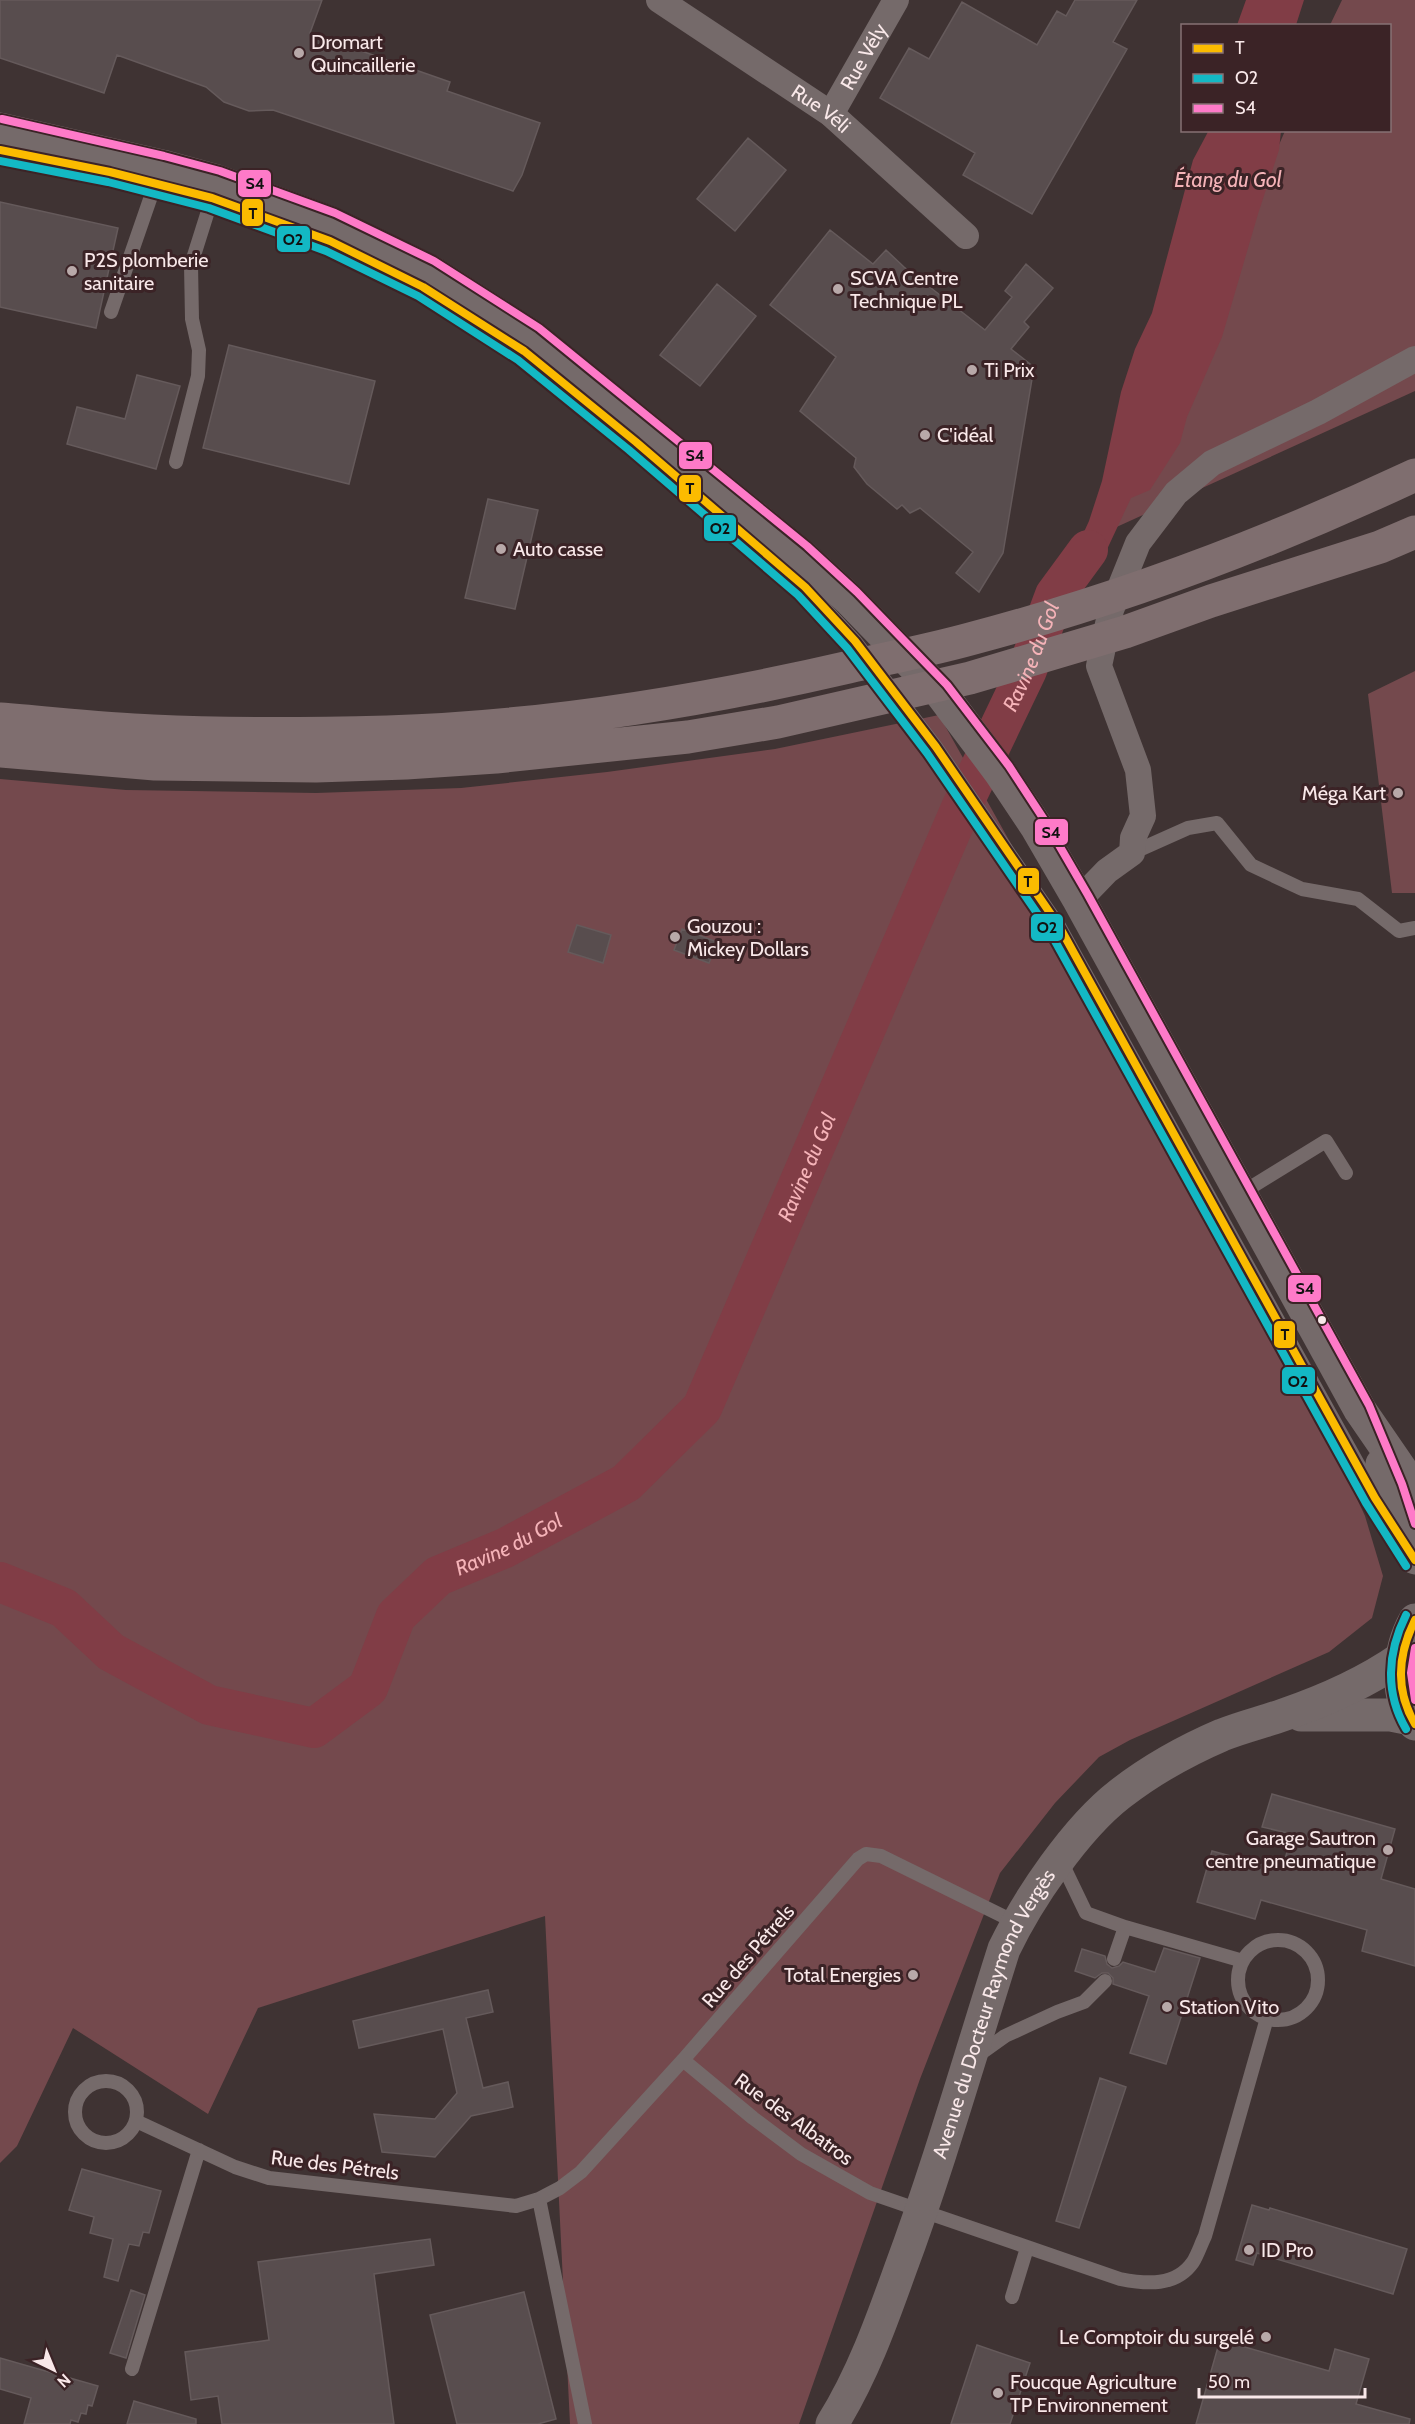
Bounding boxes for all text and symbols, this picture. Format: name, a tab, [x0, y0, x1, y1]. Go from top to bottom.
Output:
street label: Rue Vély	[835, 19, 892, 94]
legend	[1181, 24, 1391, 132]
place label: Dromart Quincaillerie	[311, 30, 416, 77]
text: T	[1235, 37, 1245, 59]
marker: Dromart Quincaillerie	[292, 46, 306, 60]
text: O2	[1235, 67, 1258, 89]
street label: Rue Véli	[787, 79, 856, 138]
text: S4	[1235, 97, 1256, 119]
water label: Étang du Gol	[1174, 166, 1282, 192]
line badge: S4	[237, 169, 272, 198]
text: S4	[245, 174, 265, 193]
line badge: T	[241, 198, 264, 227]
text: T	[249, 204, 258, 223]
line badge: O2	[276, 225, 311, 253]
text: O2	[283, 230, 303, 249]
place label: P2S plomberie sanitaire	[84, 248, 209, 295]
marker: P2S plomberie sanitaire	[65, 264, 79, 278]
place label: SCVA Centre Technique PL	[850, 266, 962, 313]
marker: SCVA Centre Technique PL	[831, 282, 845, 296]
place label: Ti Prix	[984, 358, 1035, 382]
marker: Ti Prix	[965, 363, 979, 377]
place label: C'idéal	[937, 423, 994, 447]
marker: C'idéal	[918, 428, 932, 442]
line badge: S4	[678, 441, 713, 470]
text: S4	[685, 446, 705, 465]
line badge: T	[678, 474, 702, 503]
text: T	[686, 479, 695, 498]
line badge: O2	[703, 514, 737, 542]
text: O2	[710, 519, 730, 538]
place label: Auto casse	[513, 537, 603, 561]
marker: Auto casse	[494, 542, 508, 556]
water label: Ravine du Gol	[997, 598, 1064, 715]
place label: Méga Kart	[1302, 781, 1386, 805]
marker: Méga Kart	[1391, 786, 1405, 800]
line badge: S4	[1034, 818, 1069, 846]
text: S4	[1041, 823, 1061, 842]
line badge: T	[1017, 867, 1040, 895]
text: T	[1024, 872, 1033, 891]
line badge: O2	[1030, 913, 1064, 942]
place label: Gouzou : Mickey Dollars	[687, 914, 809, 961]
text: O2	[1037, 918, 1057, 937]
marker: Gouzou : Mickey Dollars	[668, 930, 682, 944]
water label: Ravine du Gol	[772, 1109, 840, 1225]
line badge: S4	[1287, 1274, 1322, 1303]
text: S4	[1295, 1279, 1315, 1298]
unlabelled marker	[1316, 1314, 1328, 1326]
line badge: T	[1273, 1320, 1296, 1349]
text: T	[1281, 1325, 1290, 1344]
line badge: O2	[1281, 1366, 1316, 1395]
text: O2	[1288, 1372, 1308, 1391]
water label: Ravine du Gol	[451, 1507, 566, 1580]
place label: Garage Sautron centre pneumatique	[1205, 1826, 1376, 1873]
marker: Garage Sautron centre pneumatique	[1381, 1843, 1395, 1857]
street label: Avenue du Docteur Raymond Vergès	[927, 1864, 1060, 2162]
street label: Rue des Pétrels	[697, 1900, 799, 2012]
place label: Total Energies	[784, 1963, 901, 1987]
marker: Total Energies	[906, 1968, 920, 1982]
place label: Station Vito	[1179, 1995, 1279, 2019]
marker: Station Vito	[1160, 2000, 1174, 2014]
street label: Rue des Albatros	[730, 2068, 858, 2170]
street label: Rue des Pétrels	[270, 2145, 400, 2185]
place label: ID Pro	[1261, 2238, 1313, 2262]
marker: ID Pro	[1242, 2243, 1256, 2257]
place label: Le Comptoir du surgelé	[1059, 2325, 1254, 2349]
marker: Le Comptoir du surgelé	[1259, 2330, 1273, 2344]
north arrow	[24, 2340, 84, 2400]
scale bar	[1199, 2361, 1366, 2399]
text: N	[53, 2370, 75, 2391]
place label: Foucque Agriculture TP Environnement	[1010, 2370, 1177, 2417]
text: 50 m	[1208, 2371, 1250, 2393]
marker: Foucque Agriculture TP Environnement	[991, 2386, 1005, 2400]

